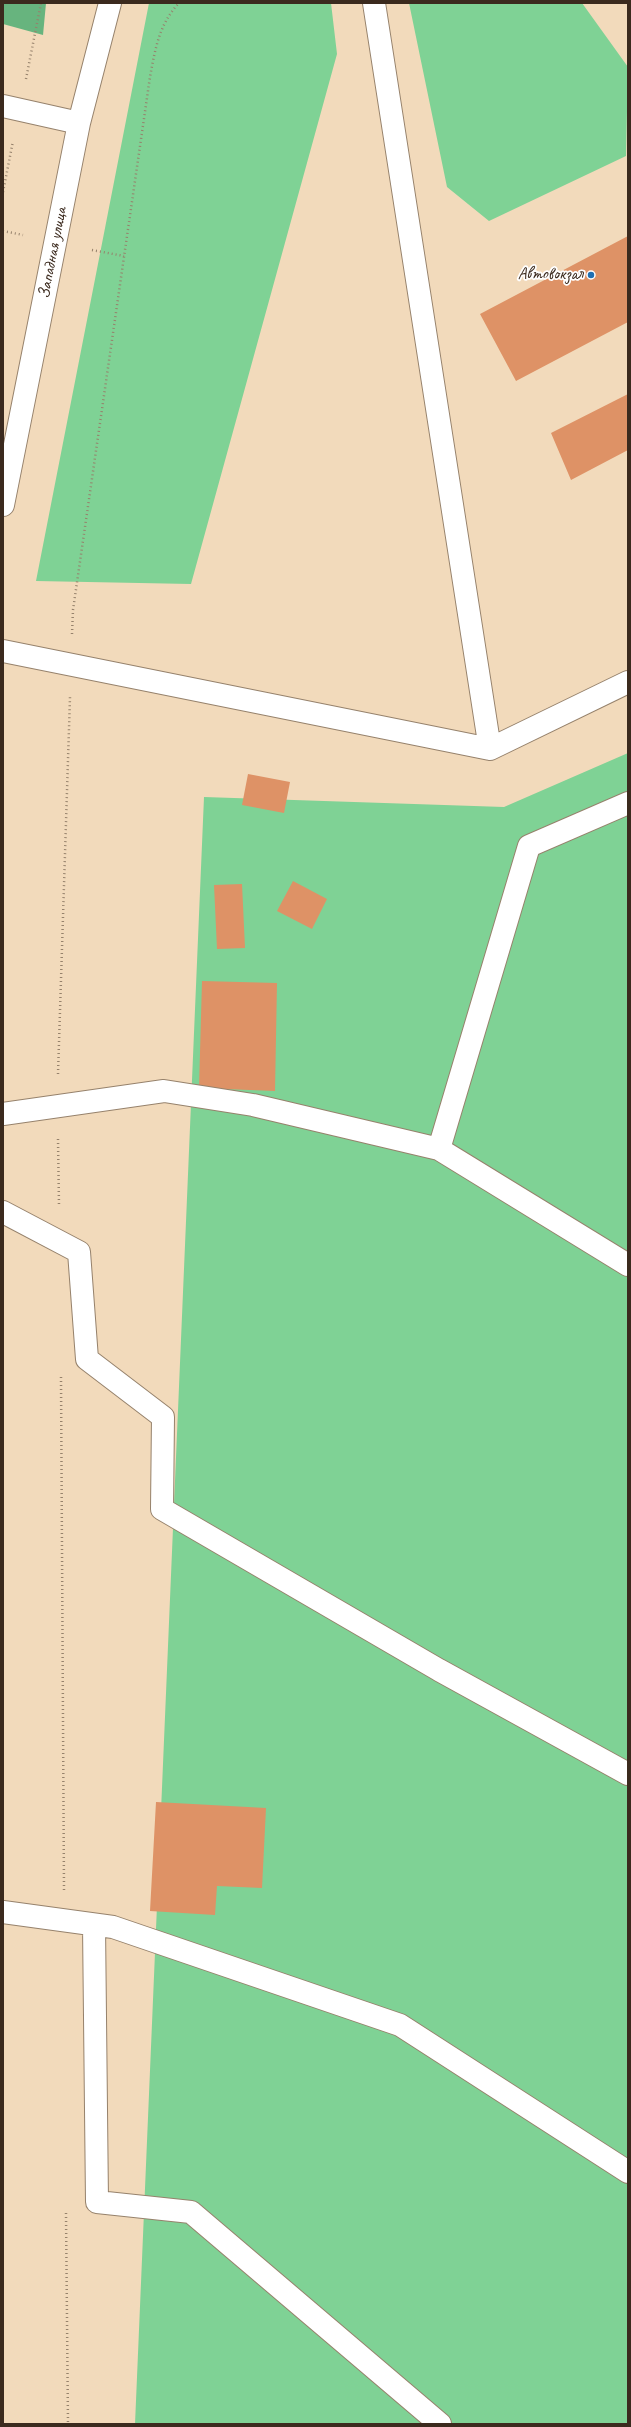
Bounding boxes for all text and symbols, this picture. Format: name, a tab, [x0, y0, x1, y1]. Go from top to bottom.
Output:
street label: Западная улица	[34, 206, 72, 300]
place label: Автовокзал	[518, 265, 583, 285]
marker: Автовокзал	[586, 270, 596, 280]

